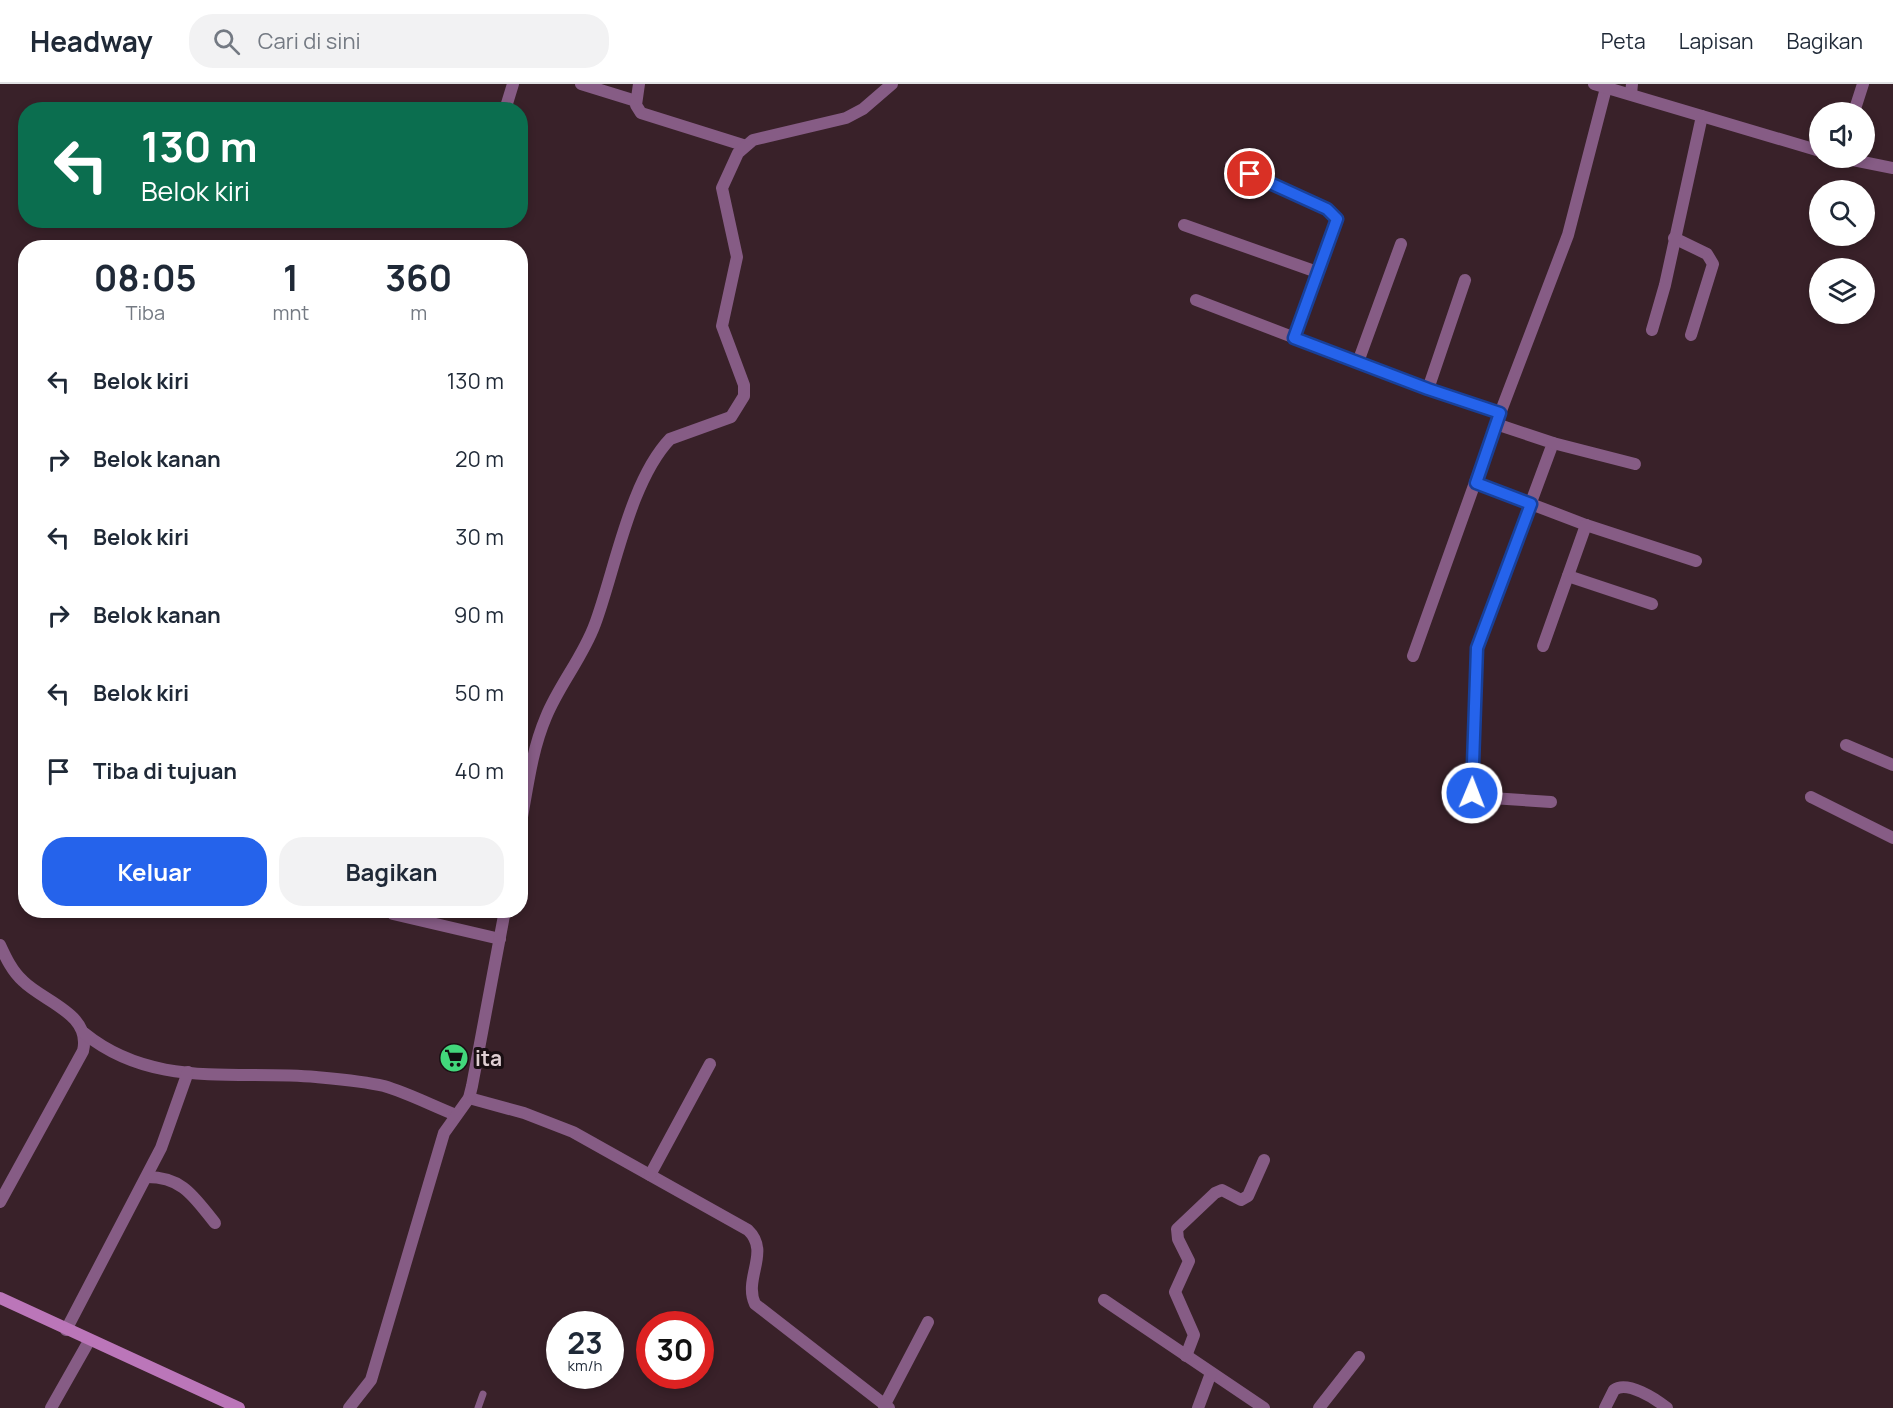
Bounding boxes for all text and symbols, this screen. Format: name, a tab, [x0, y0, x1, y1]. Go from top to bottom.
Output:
search box	[189, 14, 609, 68]
text: Headway	[30, 22, 153, 60]
icon: search	[210, 25, 243, 58]
text: Cari di sini	[258, 26, 361, 56]
text: Peta	[1601, 27, 1646, 55]
text: Lapisan	[1679, 27, 1754, 55]
text: Bagikan	[1787, 27, 1863, 55]
map controls	[1809, 102, 1875, 324]
button: sound	[1809, 102, 1875, 168]
text: 130 m	[141, 117, 258, 175]
icon: left	[42, 126, 120, 204]
pin	[1224, 148, 1275, 199]
icon: arrive	[1233, 157, 1266, 190]
text: Belok kiri	[141, 172, 250, 209]
button: search	[1809, 180, 1875, 246]
text: 08:05	[94, 253, 197, 302]
text: 1	[283, 253, 299, 302]
text: 360	[385, 253, 452, 302]
button: layers	[1809, 258, 1875, 324]
text: Tiba	[125, 299, 165, 326]
text: mnt	[272, 299, 309, 326]
text: m	[410, 299, 427, 326]
icon: left	[42, 365, 75, 398]
text: Belok kiri	[93, 366, 189, 396]
text: 130 m	[447, 366, 504, 396]
icon: right	[42, 443, 75, 476]
text: Belok kanan	[93, 444, 221, 474]
text: 20 m	[455, 444, 504, 474]
icon: left	[42, 521, 75, 554]
text: Belok kiri	[93, 522, 189, 552]
text: 30 m	[455, 522, 504, 552]
icon: right	[42, 599, 75, 632]
text: Belok kanan	[93, 600, 221, 630]
text: 90 m	[454, 600, 504, 630]
icon: left	[42, 677, 75, 710]
text: Belok kiri	[93, 678, 189, 708]
text: 50 m	[455, 678, 504, 708]
icon: arrive	[42, 755, 75, 788]
text: Tiba di tujuan	[93, 756, 237, 786]
text: 40 m	[455, 756, 504, 786]
position arrow	[1440, 761, 1504, 825]
button: Keluar	[42, 837, 267, 906]
button: Bagikan	[279, 837, 504, 906]
supermarket icon: ita	[438, 1042, 470, 1074]
place label: ita	[475, 1044, 502, 1072]
speed limit sign: 30	[636, 1311, 714, 1389]
text: 23	[567, 1322, 603, 1363]
text: km/h	[568, 1355, 602, 1376]

